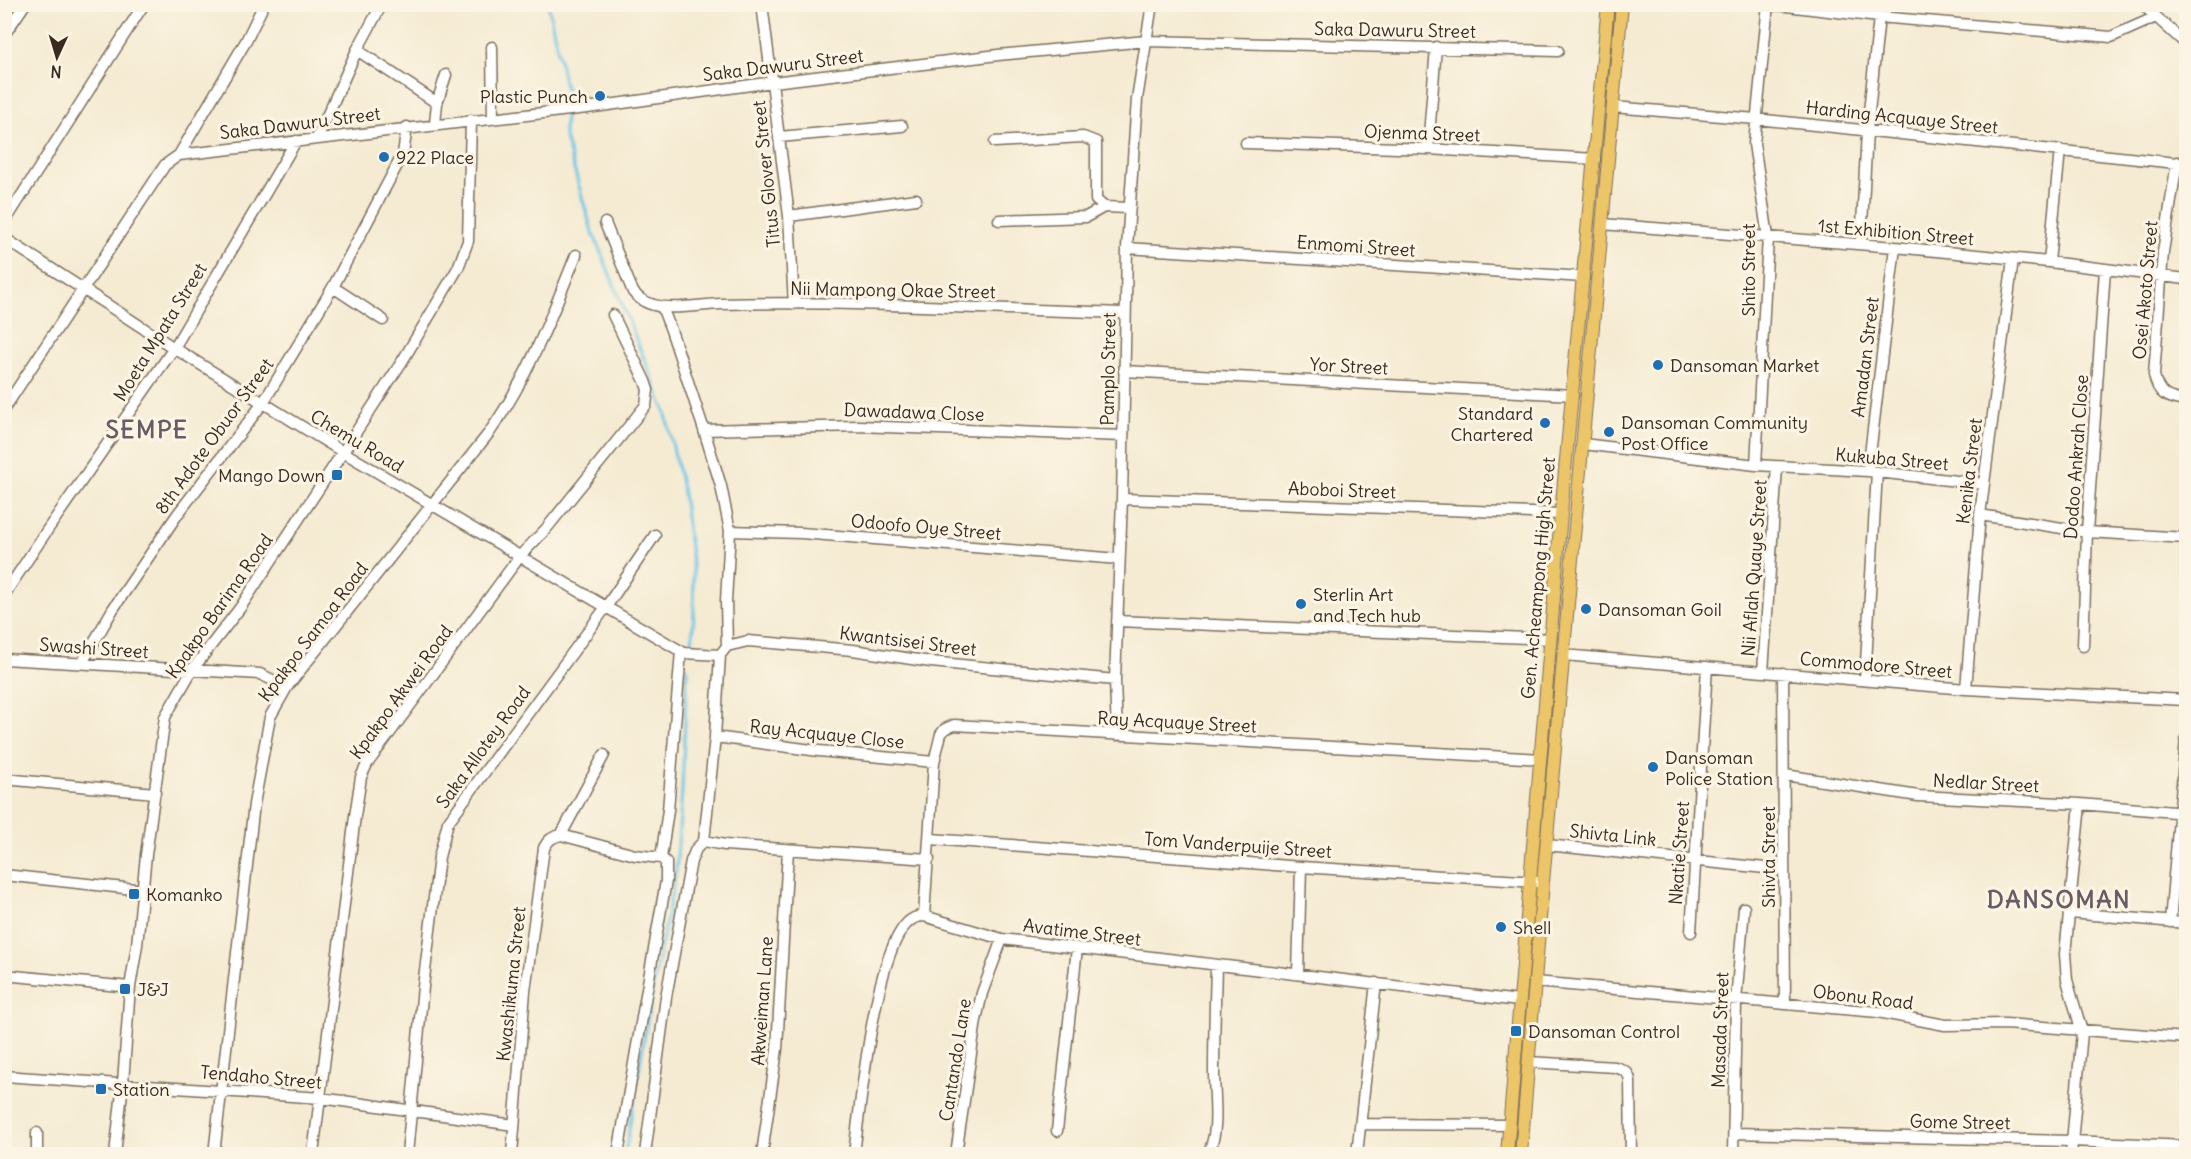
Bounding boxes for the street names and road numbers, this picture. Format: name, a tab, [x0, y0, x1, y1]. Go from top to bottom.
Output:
street label: Saka Dawuru Street	[1314, 17, 1476, 43]
street label: Saka Dawuru Street	[701, 44, 865, 86]
street label: Harding Acquaye Street	[1805, 95, 1999, 139]
street label: Titus Glover Street	[747, 99, 785, 249]
street label: Saka Dawuru Street	[218, 102, 382, 144]
street label: Ojenma Street	[1363, 119, 1481, 147]
street label: 1st Exhibition Street	[1817, 214, 1975, 250]
street label: Osei Akoto Street	[2127, 220, 2163, 360]
street label: Shito Street	[1737, 224, 1760, 316]
street label: Enmomi Street	[1296, 230, 1416, 262]
street label: Moeta Mpata Street	[108, 259, 212, 405]
street label: Nii Mampong Okae Street	[790, 277, 996, 303]
street label: Amadan Street	[1846, 295, 1884, 419]
street label: Pamplo Street	[1096, 312, 1120, 426]
street label: Yor Street	[1309, 352, 1389, 380]
street label: 8th Adote Obuor Street	[150, 354, 278, 518]
street label: Dodoo Ankrah Close	[2059, 374, 2093, 540]
street label: Dawadawa Close	[843, 398, 985, 426]
street label: Chemu Road	[306, 404, 408, 478]
street label: Kenika Street	[1951, 417, 1987, 525]
street label: Kukuba Street	[1834, 443, 1950, 475]
street label: Gen. Acheampong High Street	[1516, 456, 1560, 700]
street label: Aboboi Street	[1288, 477, 1396, 503]
street label: Nii Aflah Quaye Street	[1736, 479, 1772, 657]
street label: Odoofo Oye Street	[850, 509, 1002, 545]
street label: Kpakpo Barima Road	[160, 529, 278, 683]
street label: Kpakpo Samoa Road	[253, 557, 373, 706]
street label: Kpakpo Akwei Road	[344, 620, 458, 764]
street label: Kwantsisei Street	[838, 621, 978, 661]
street label: Swashi Street	[39, 633, 149, 663]
street label: Commodore Street	[1799, 647, 1953, 683]
street label: Saka Allotey Road	[431, 681, 535, 813]
street label: Ray Acquaye Street	[1097, 706, 1257, 738]
street label: Ray Acquaye Close	[749, 714, 905, 754]
street label: Nedlar Street	[1932, 769, 2040, 797]
street label: Nkatie Street	[1664, 800, 1694, 906]
street label: Shivta Street	[1757, 806, 1780, 908]
street label: Shivta Link	[1568, 819, 1658, 851]
street label: Tom Vanderpuije Street	[1143, 827, 1333, 863]
street label: Kwashikuma Street	[491, 905, 531, 1063]
street label: Avatime Street	[1022, 913, 1142, 951]
street label: Akweiman Lane	[746, 936, 778, 1066]
street label: Masada Street	[1706, 971, 1734, 1089]
street label: Obonu Road	[1811, 979, 1915, 1015]
street label: Cantando Lane	[934, 997, 976, 1123]
street label: Tendaho Street	[199, 1060, 323, 1094]
street label: Gome Street	[1909, 1110, 2011, 1134]

